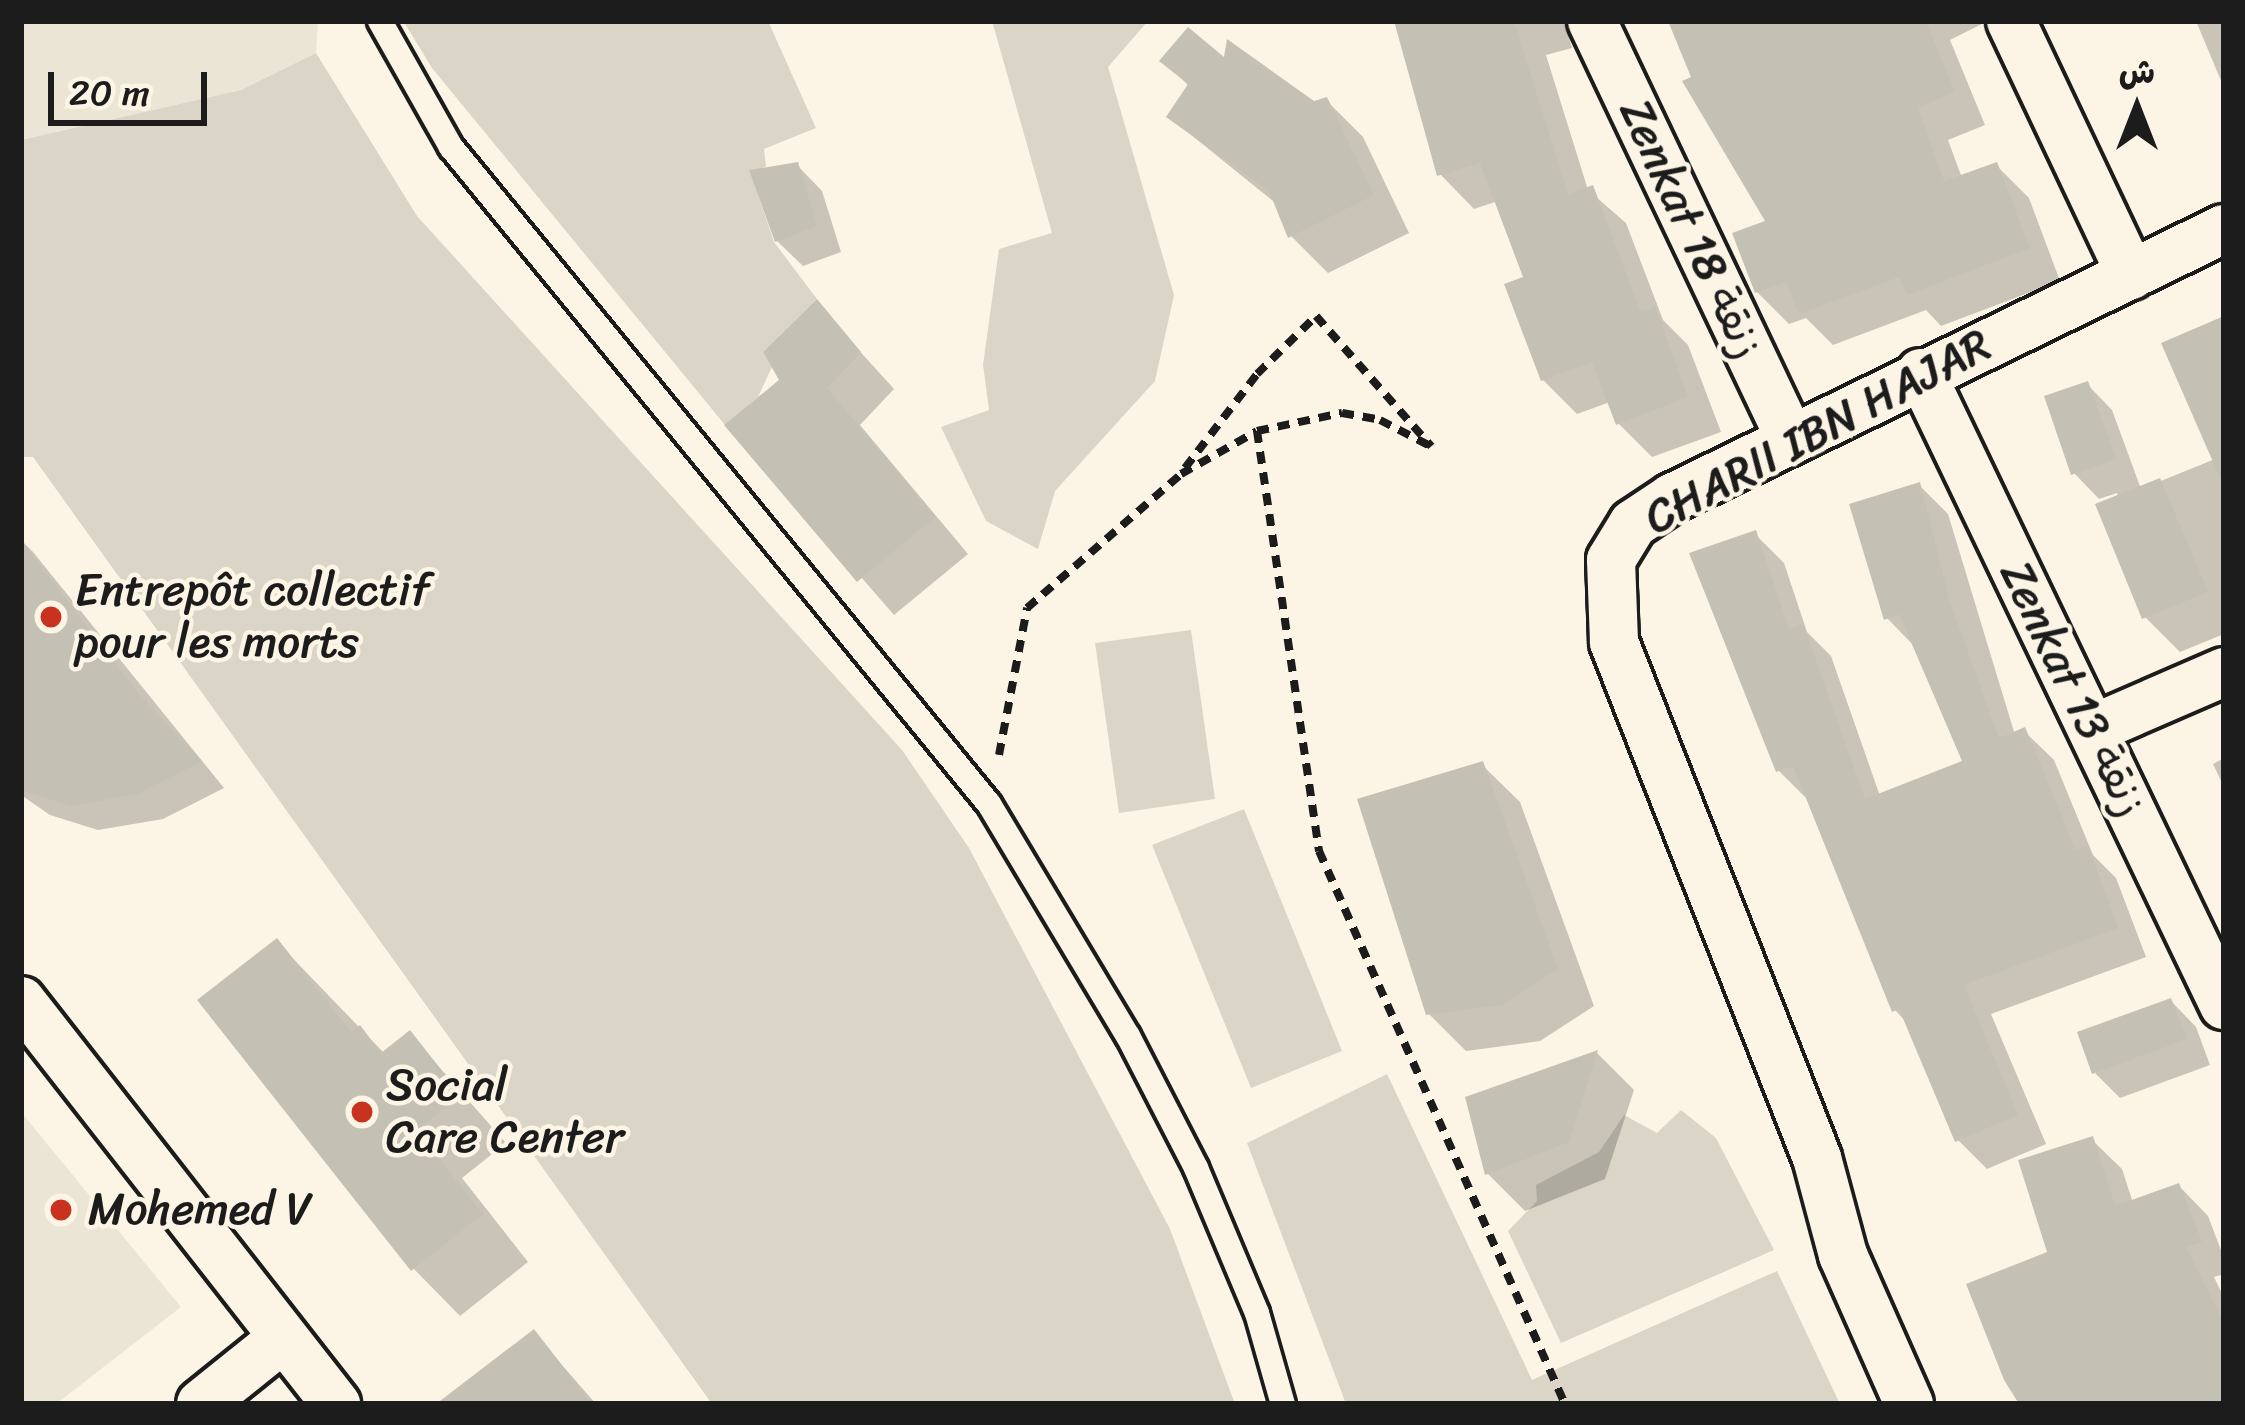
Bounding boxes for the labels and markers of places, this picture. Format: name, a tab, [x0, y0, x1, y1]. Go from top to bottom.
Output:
place label: Entrepôt collectif pour les morts	[75, 564, 432, 670]
marker: Entrepôt collectif pour les morts	[38, 604, 64, 630]
place label: Social Care Center	[386, 1059, 627, 1165]
marker: Social Care Center	[349, 1099, 375, 1125]
place label: Mohemed V	[88, 1183, 313, 1237]
marker: Mohemed V	[45, 1194, 77, 1226]

